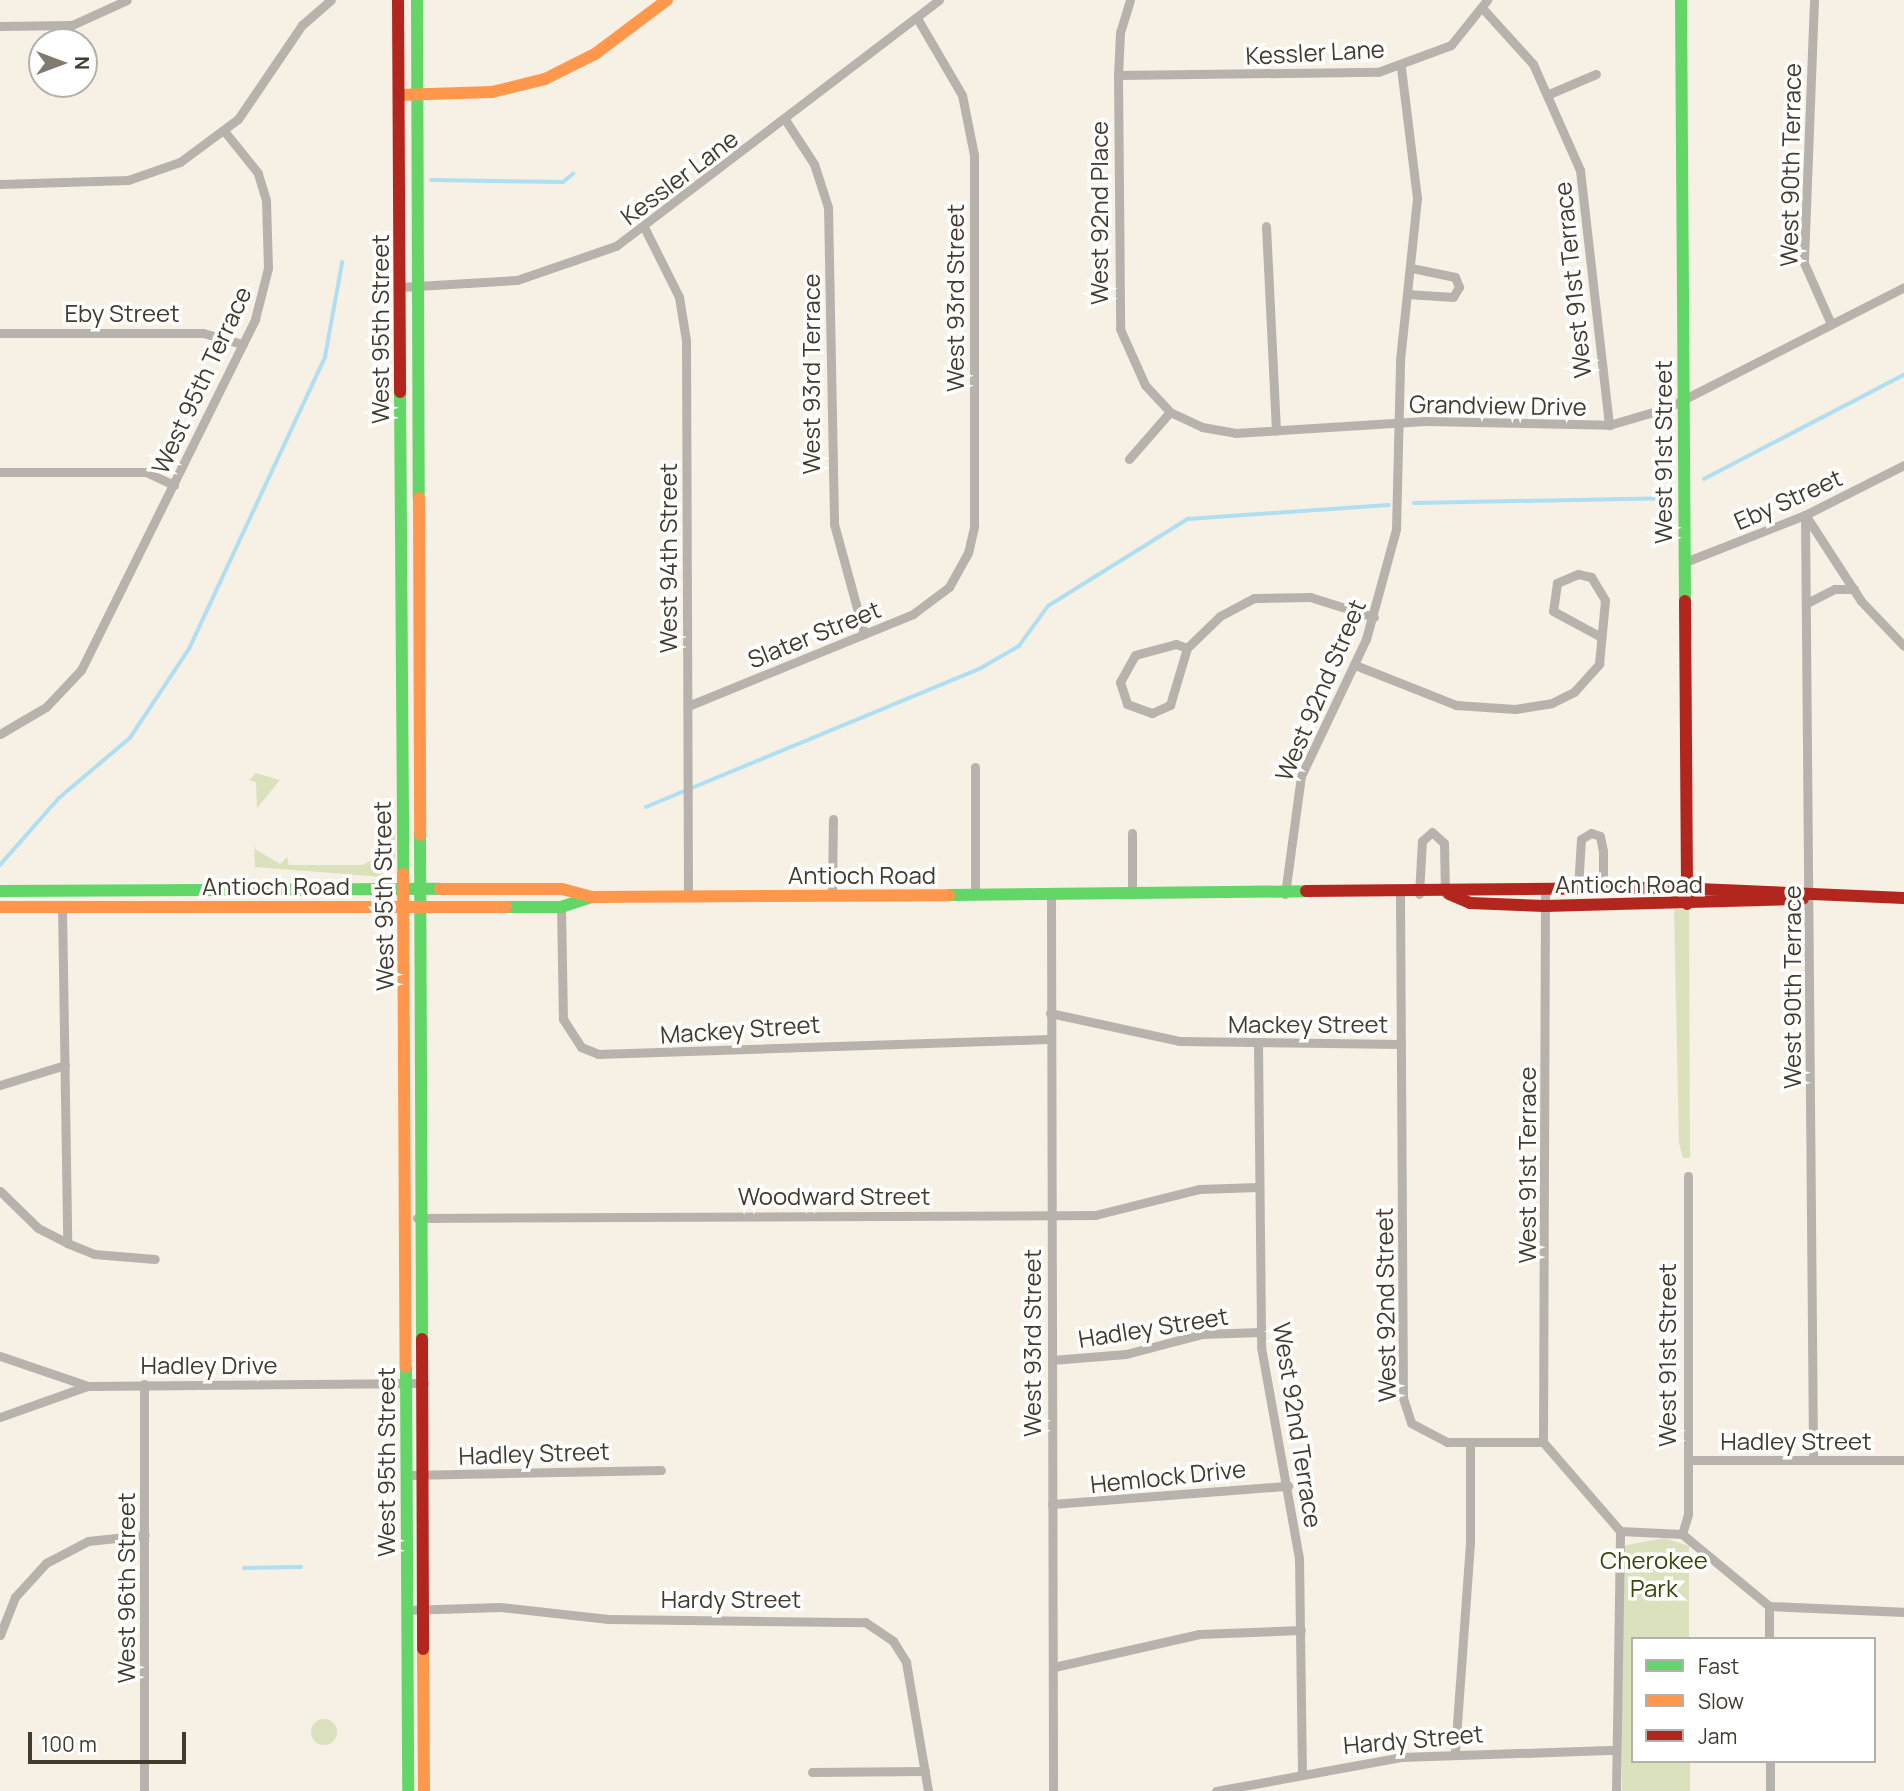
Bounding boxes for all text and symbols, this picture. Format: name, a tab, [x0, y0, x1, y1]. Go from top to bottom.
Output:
north arrow	[28, 28, 98, 98]
street label: Kessler Lane	[1245, 34, 1385, 70]
text: N	[69, 56, 95, 70]
street label: West 90th Terrace	[1774, 63, 1806, 267]
street label: West 92nd Place	[1085, 121, 1113, 305]
street label: Kessler Lane	[615, 124, 743, 230]
street label: West 91st Terrace	[1547, 181, 1597, 379]
street label: West 93rd Street	[941, 204, 969, 392]
street label: West 95th Street	[366, 234, 394, 424]
street label: West 93rd Terrace	[797, 273, 825, 475]
street label: West 95th Terrace	[145, 282, 257, 478]
street label: Eby Street	[64, 299, 180, 327]
street label: West 91st Street	[1649, 360, 1677, 544]
street label: Grandview Drive	[1409, 389, 1587, 421]
street label: Eby Street	[1730, 462, 1846, 536]
street label: West 94th Street	[654, 463, 682, 653]
street label: Slater Street	[743, 594, 885, 674]
street label: West 92nd Street	[1269, 595, 1371, 785]
street label: West 95th Street	[367, 801, 399, 991]
street label: Antioch Road	[788, 861, 936, 889]
street label: Antioch Road	[1555, 870, 1703, 898]
street label: Antioch Road	[202, 872, 350, 900]
street label: West 90th Terrace	[1778, 885, 1806, 1089]
street label: Mackey Street	[659, 1009, 821, 1049]
street label: Mackey Street	[1228, 1010, 1388, 1038]
street label: West 91st Terrace	[1513, 1067, 1541, 1263]
street label: Woodward Street	[738, 1182, 930, 1210]
street label: West 92nd Street	[1369, 1208, 1401, 1402]
street label: West 93rd Street	[1018, 1249, 1046, 1437]
street label: West 91st Street	[1653, 1263, 1681, 1447]
street label: Hadley Street	[1076, 1301, 1230, 1353]
street label: West 92nd Terrace	[1268, 1320, 1328, 1530]
street label: Hadley Drive	[141, 1351, 277, 1379]
street label: West 95th Street	[372, 1367, 400, 1557]
street label: Hadley Street	[1720, 1427, 1872, 1455]
street label: Hadley Street	[458, 1436, 610, 1470]
street label: Hemlock Drive	[1089, 1454, 1247, 1498]
street label: West 96th Street	[112, 1493, 140, 1683]
park label: Cherokee Park	[1600, 1546, 1708, 1602]
street label: Hardy Street	[661, 1585, 801, 1613]
legend	[1631, 1637, 1876, 1763]
text: Fast	[1698, 1652, 1739, 1680]
text: Slow	[1698, 1687, 1744, 1715]
scale bar	[32, 1718, 189, 1762]
street label: Hardy Street	[1342, 1719, 1484, 1759]
text: Jam	[1698, 1722, 1737, 1750]
text: 100 m	[41, 1730, 97, 1758]

